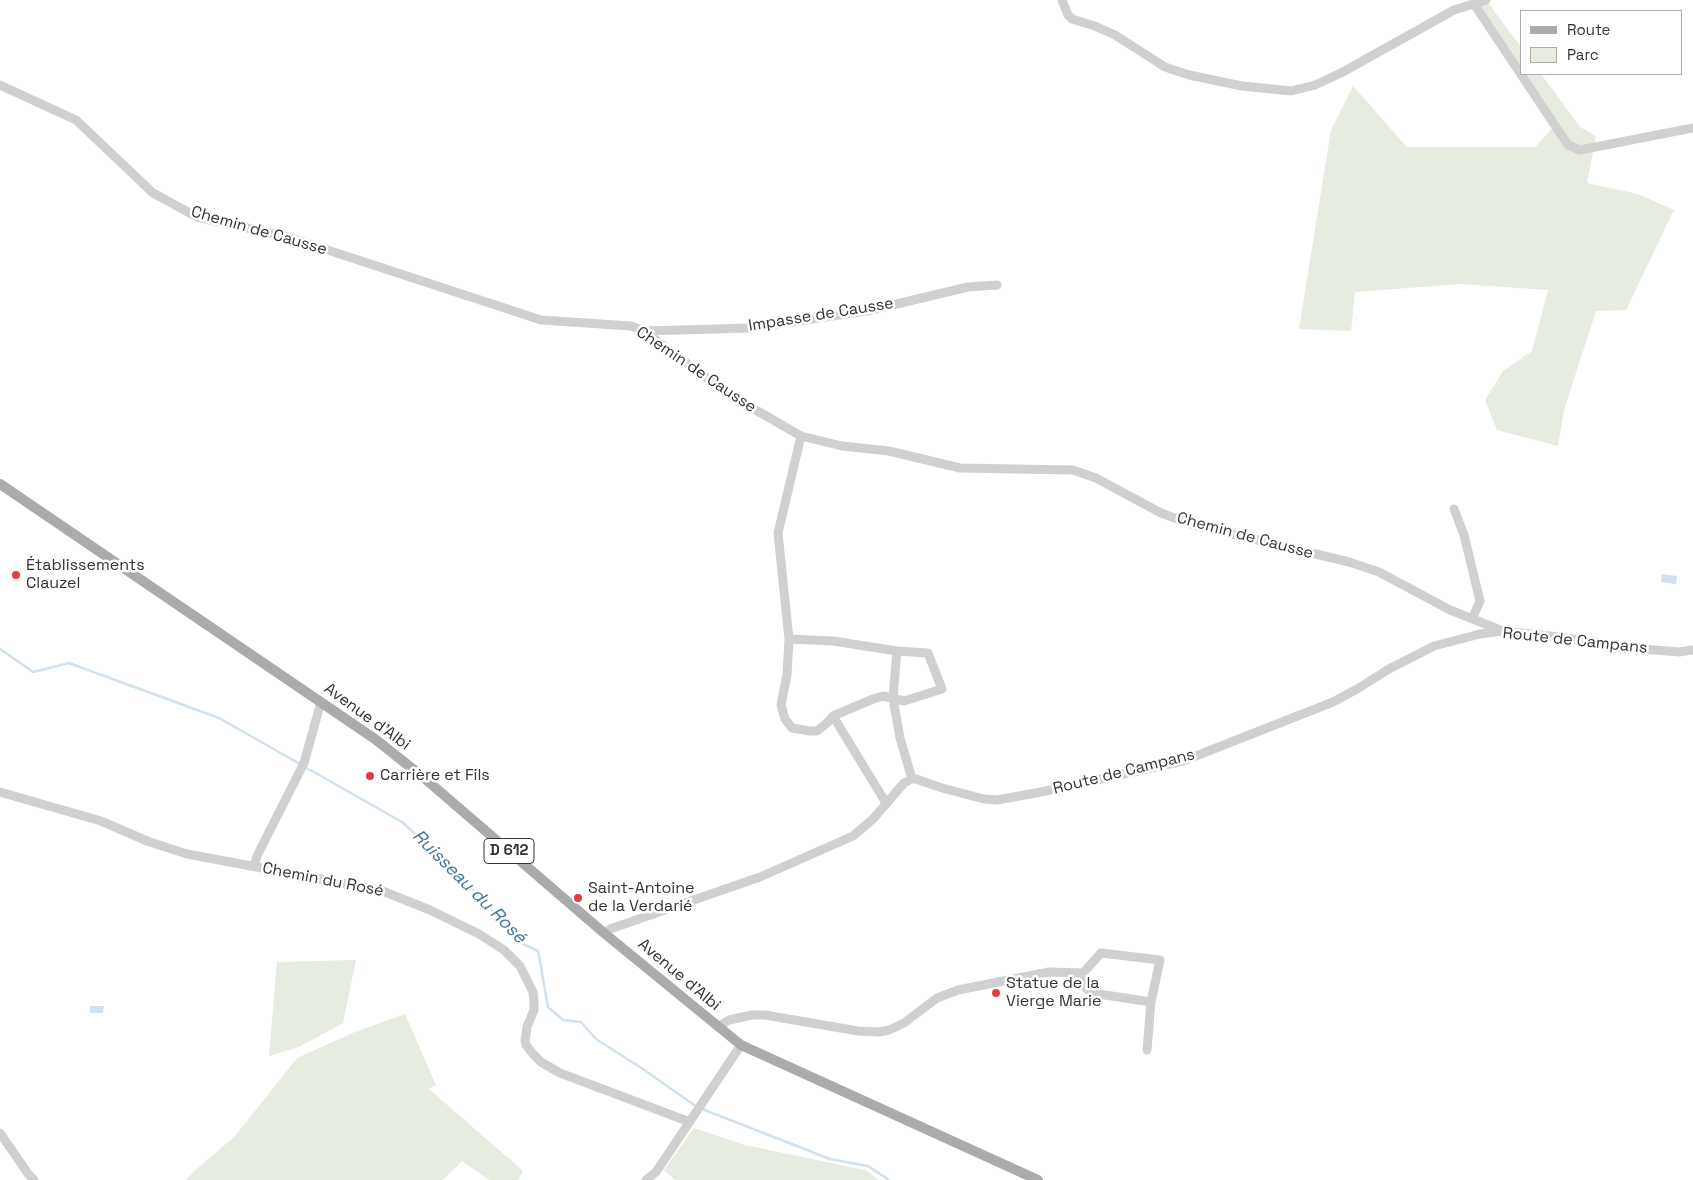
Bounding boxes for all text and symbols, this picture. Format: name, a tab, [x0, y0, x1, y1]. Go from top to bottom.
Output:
legend	[1520, 10, 1683, 75]
text: Route	[1567, 20, 1610, 39]
text: Parc	[1567, 45, 1599, 64]
street label: Chemin de Causse	[189, 202, 329, 260]
street label: Impasse de Causse	[747, 294, 895, 336]
street label: Chemin de Causse	[632, 323, 760, 417]
street label: Chemin de Causse	[1175, 509, 1315, 563]
place label: Établissements Clauzel	[26, 556, 145, 594]
marker: Établissements Clauzel	[10, 569, 22, 581]
street label: Route de Campans	[1502, 624, 1648, 658]
street label: Avenue d'Albi	[320, 679, 414, 755]
street label: Route de Campans	[1051, 745, 1197, 799]
place label: Carrière et Fils	[380, 766, 490, 786]
marker: Carrière et Fils	[364, 770, 376, 782]
water label: Ruisseau du Rosé	[408, 826, 530, 948]
road number: D 612	[484, 838, 534, 864]
street label: Chemin du Rosé	[261, 859, 385, 901]
place label: Saint-Antoine de la Verdarié	[588, 879, 695, 917]
marker: Saint-Antoine de la Verdarié	[572, 892, 584, 904]
street label: Avenue d'Albi	[634, 935, 724, 1015]
place label: Statue de la Vierge Marie	[1006, 974, 1101, 1012]
marker: Statue de la Vierge Marie	[990, 987, 1002, 999]

